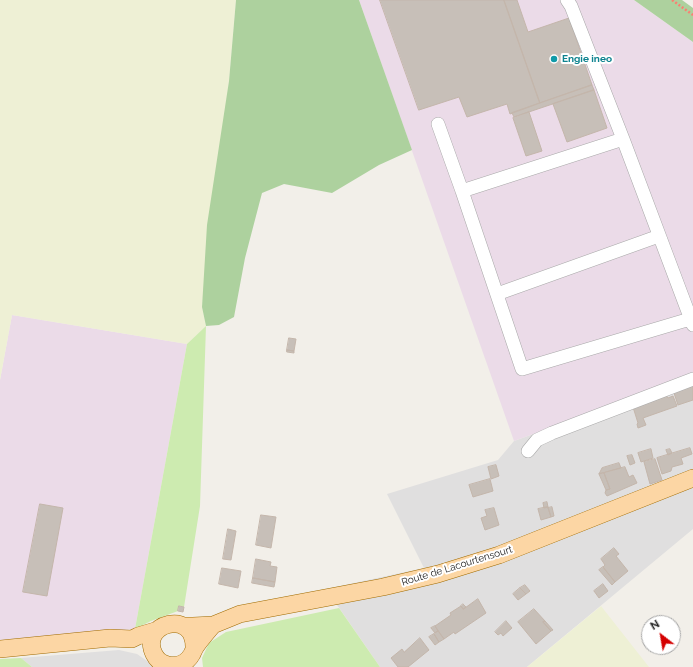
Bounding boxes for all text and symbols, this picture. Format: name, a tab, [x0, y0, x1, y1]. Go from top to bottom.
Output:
place label: Engie ineo	[562, 53, 612, 65]
marker: Engie ineo	[549, 54, 559, 64]
street label: Route de Lacourtensourt	[400, 543, 514, 589]
north arrow	[641, 615, 681, 655]
text: N	[648, 617, 662, 633]

